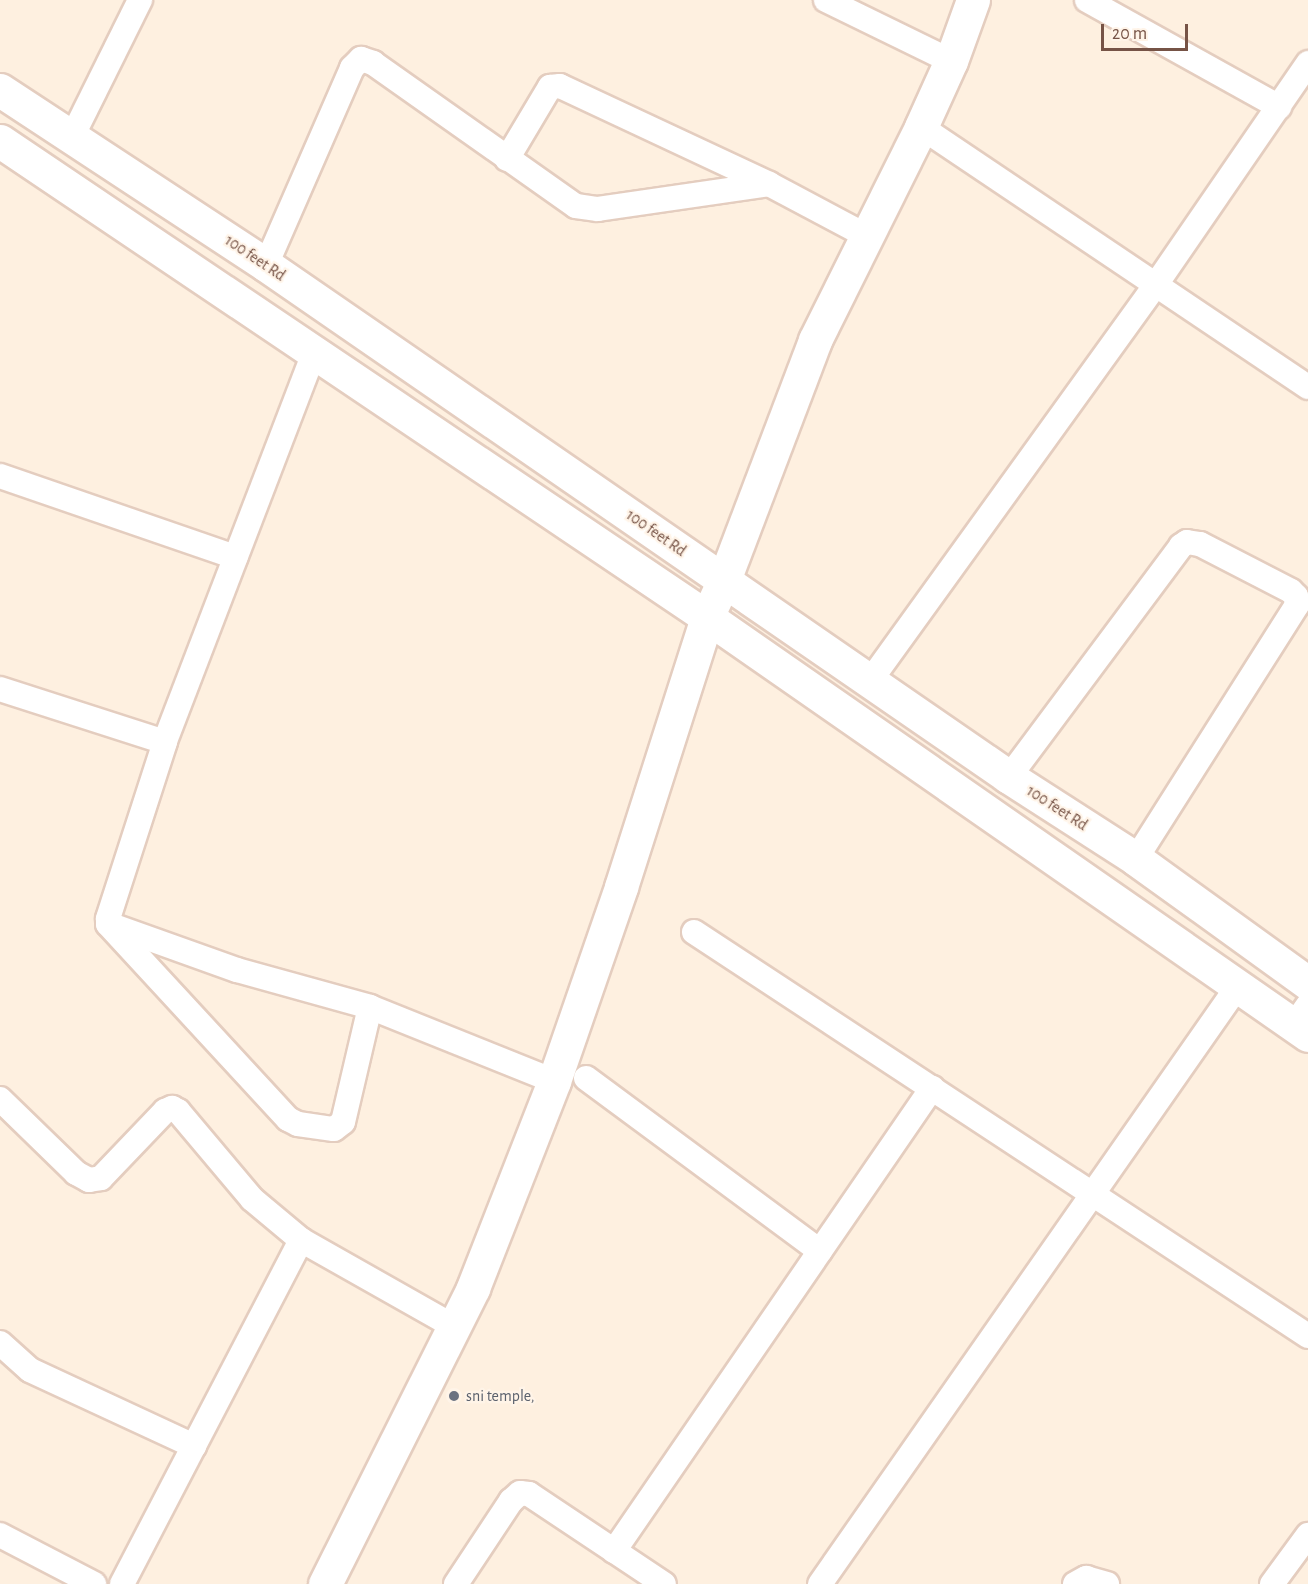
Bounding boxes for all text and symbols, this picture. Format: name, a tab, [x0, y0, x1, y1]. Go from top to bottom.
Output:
scale bar	[1104, 12, 1191, 50]
text: 20 m	[1112, 25, 1147, 43]
street label: 100 feet Rd	[221, 231, 289, 285]
street label: 100 feet Rd	[622, 505, 690, 561]
street label: 100 feet Rd	[1023, 781, 1091, 835]
place label: sni temple,	[466, 1386, 534, 1406]
marker: sni temple,	[447, 1389, 461, 1403]

